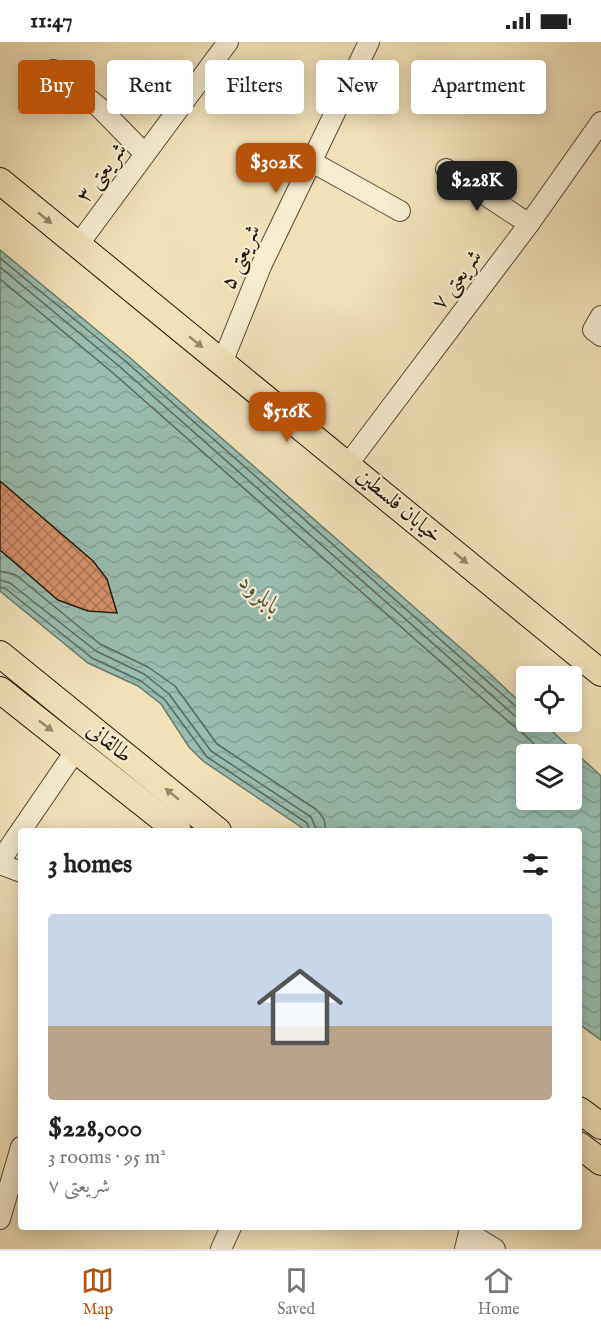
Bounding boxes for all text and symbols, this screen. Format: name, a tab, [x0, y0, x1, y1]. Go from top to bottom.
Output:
text: 11:47	[30, 7, 73, 35]
chip: Buy	[18, 60, 95, 114]
chip: Rent	[107, 60, 193, 114]
chip: Filters	[205, 60, 304, 114]
chip: New	[316, 60, 399, 114]
chip: Apartment	[411, 60, 546, 114]
street label: شریعتی ۳	[70, 137, 134, 209]
pin: $302K	[234, 143, 318, 194]
text: $302K	[250, 150, 302, 175]
pin: $228K	[435, 161, 519, 212]
text: $228K	[451, 168, 503, 193]
one-way arrow	[37, 212, 53, 225]
street label: شریعتی ۵	[214, 220, 268, 294]
street label: شریعتی ۷	[425, 244, 489, 316]
one-way arrow	[188, 335, 203, 348]
pin: $516K	[245, 392, 329, 443]
text: $516K	[263, 399, 311, 424]
street label: خیابان فلسطین	[350, 462, 448, 550]
one-way arrow	[454, 551, 469, 564]
water label: بابلرود	[232, 567, 289, 623]
map controls	[516, 666, 582, 810]
button: locate	[516, 666, 582, 732]
street label: طالقانی	[80, 716, 138, 770]
one-way arrow	[38, 720, 54, 733]
button: layers	[516, 744, 582, 810]
one-way arrow	[165, 789, 180, 801]
text: 3 homes	[48, 848, 132, 881]
icon: filters	[519, 848, 552, 881]
icon: home	[246, 953, 354, 1061]
text: $228,000	[48, 1112, 142, 1145]
text: 3 rooms · 95 m²	[48, 1145, 166, 1170]
text: شریعتی ۷	[48, 1174, 110, 1199]
tab: Map	[81, 1264, 114, 1320]
tab: Saved	[277, 1264, 315, 1320]
tab: Home	[478, 1264, 520, 1320]

